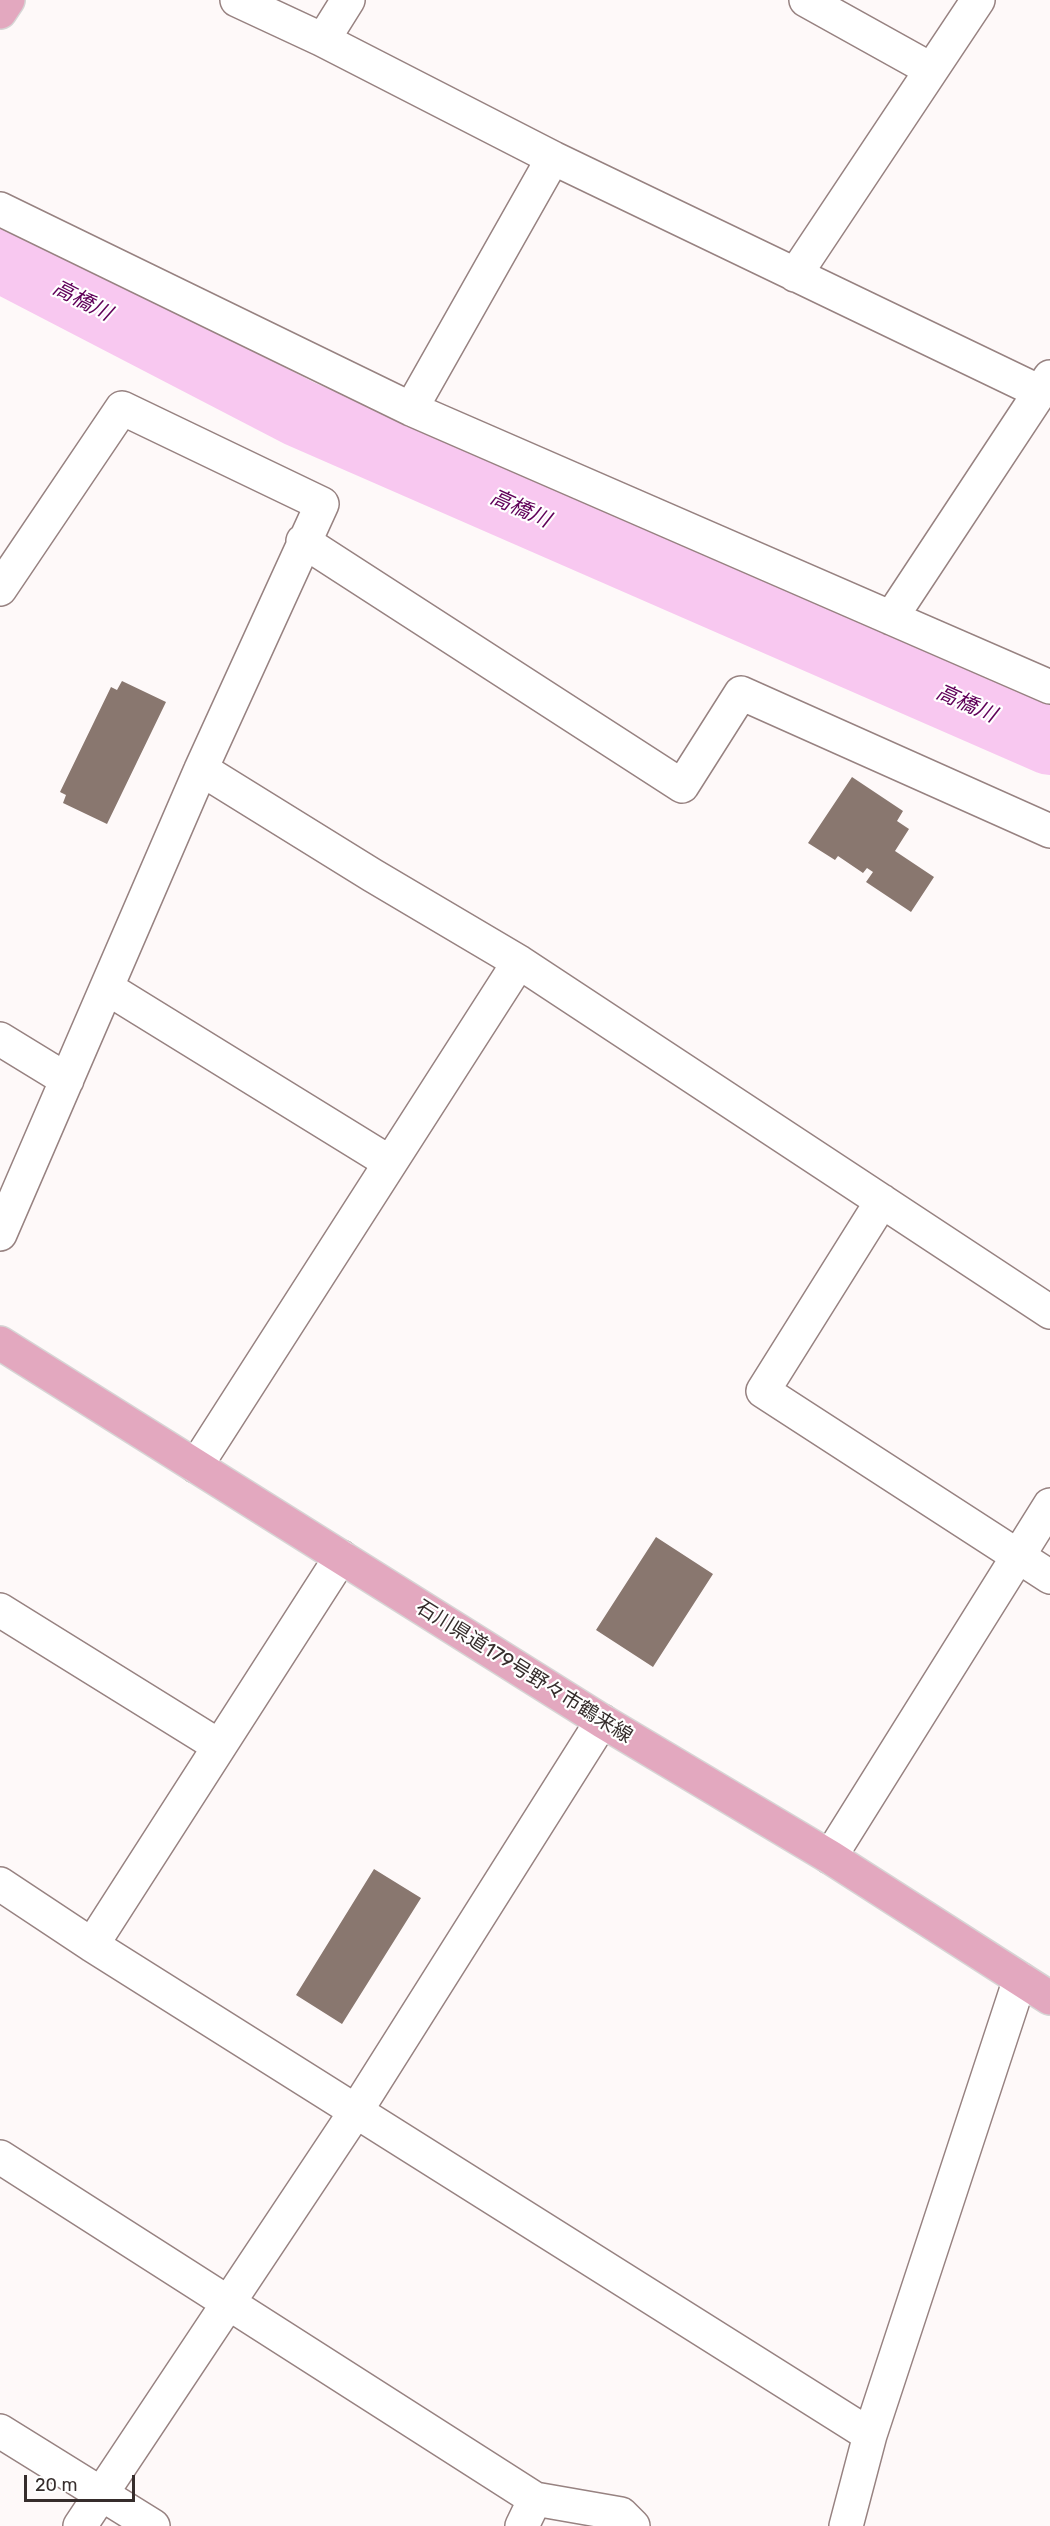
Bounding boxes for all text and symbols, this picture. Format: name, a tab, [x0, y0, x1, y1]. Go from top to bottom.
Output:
water label: 高橋川	[48, 275, 116, 327]
water label: 高橋川	[486, 485, 554, 533]
water label: 高橋川	[932, 680, 1000, 728]
street label: 石川県道179号野々市鶴来線	[411, 1595, 637, 1749]
scale bar	[27, 2463, 138, 2501]
text: 20 m	[35, 2474, 77, 2496]

